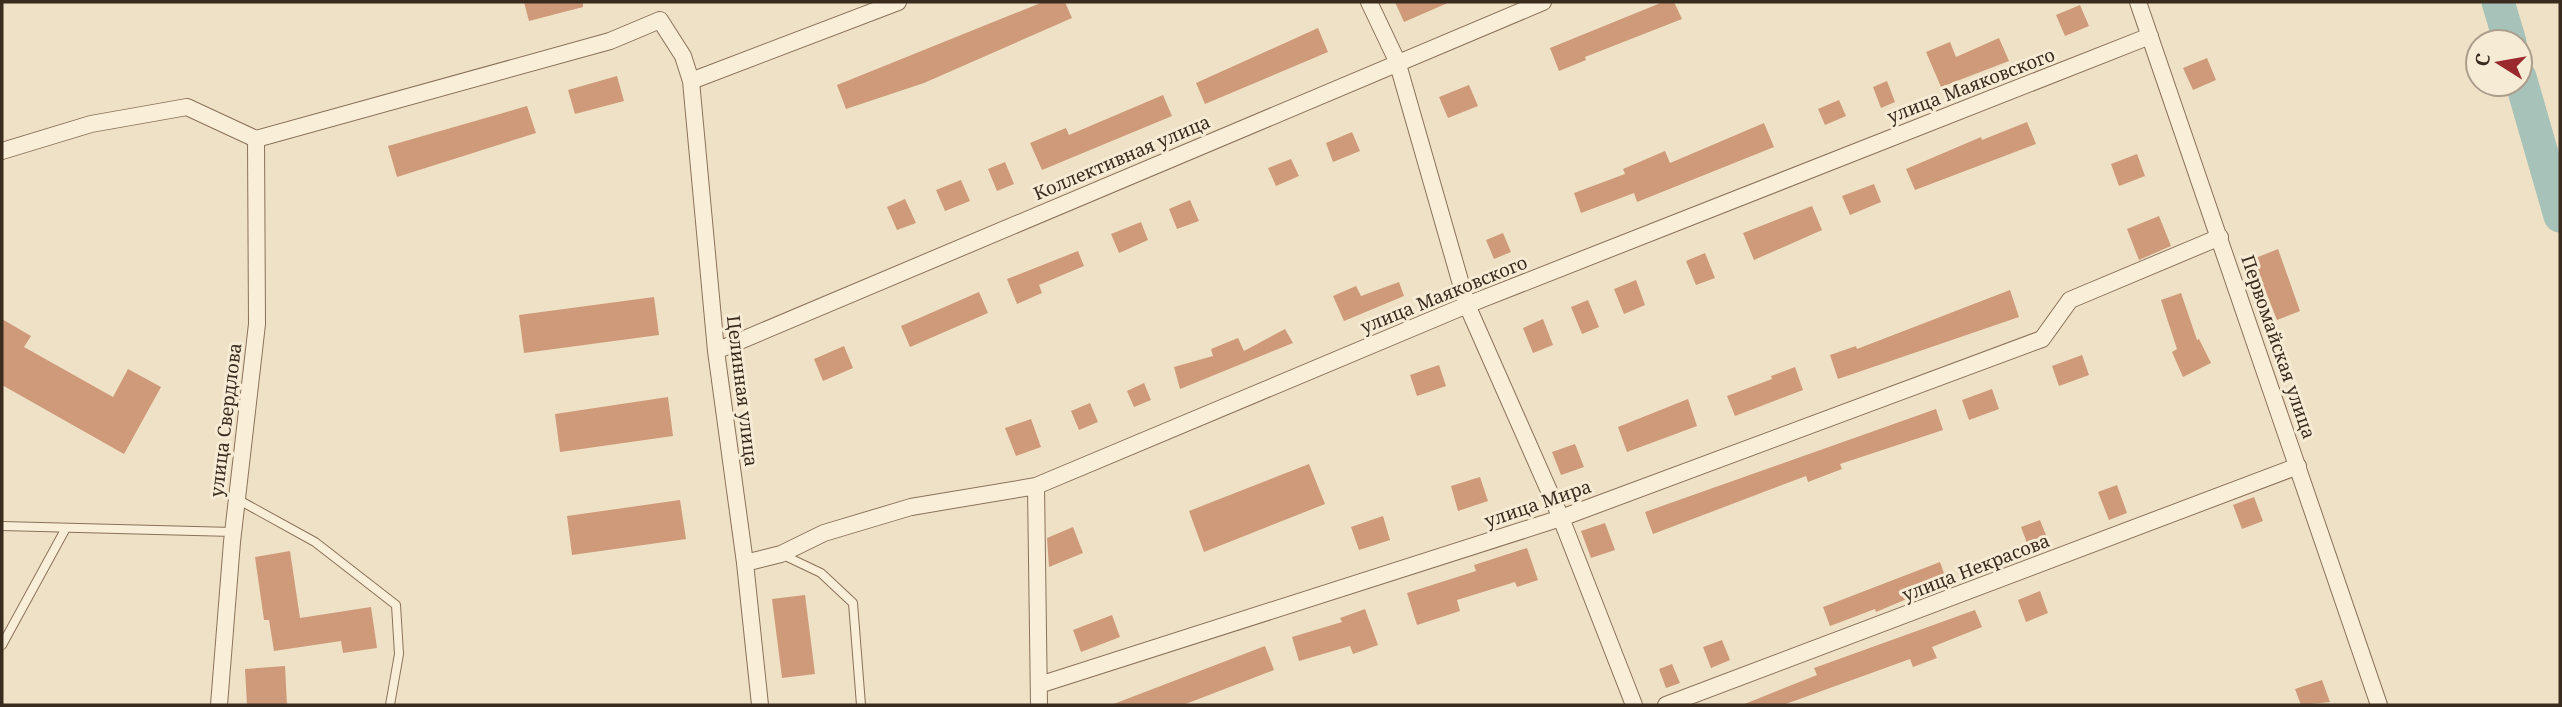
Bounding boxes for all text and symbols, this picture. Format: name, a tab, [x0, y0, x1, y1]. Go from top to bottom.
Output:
north arrow	[2464, 28, 2534, 98]
street label: улица Маяковского	[1883, 42, 2058, 128]
text: С	[2468, 51, 2496, 68]
street label: Коллективная улица	[1030, 109, 1214, 205]
street label: улица Маяковского	[1357, 250, 1531, 339]
street label: Первомайская улица	[2236, 251, 2322, 442]
street label: Целинная улица	[722, 314, 764, 468]
street label: улица Свердлова	[204, 341, 246, 498]
street label: улица Мира	[1481, 474, 1594, 533]
street label: улица Некрасова	[1898, 528, 2053, 606]

